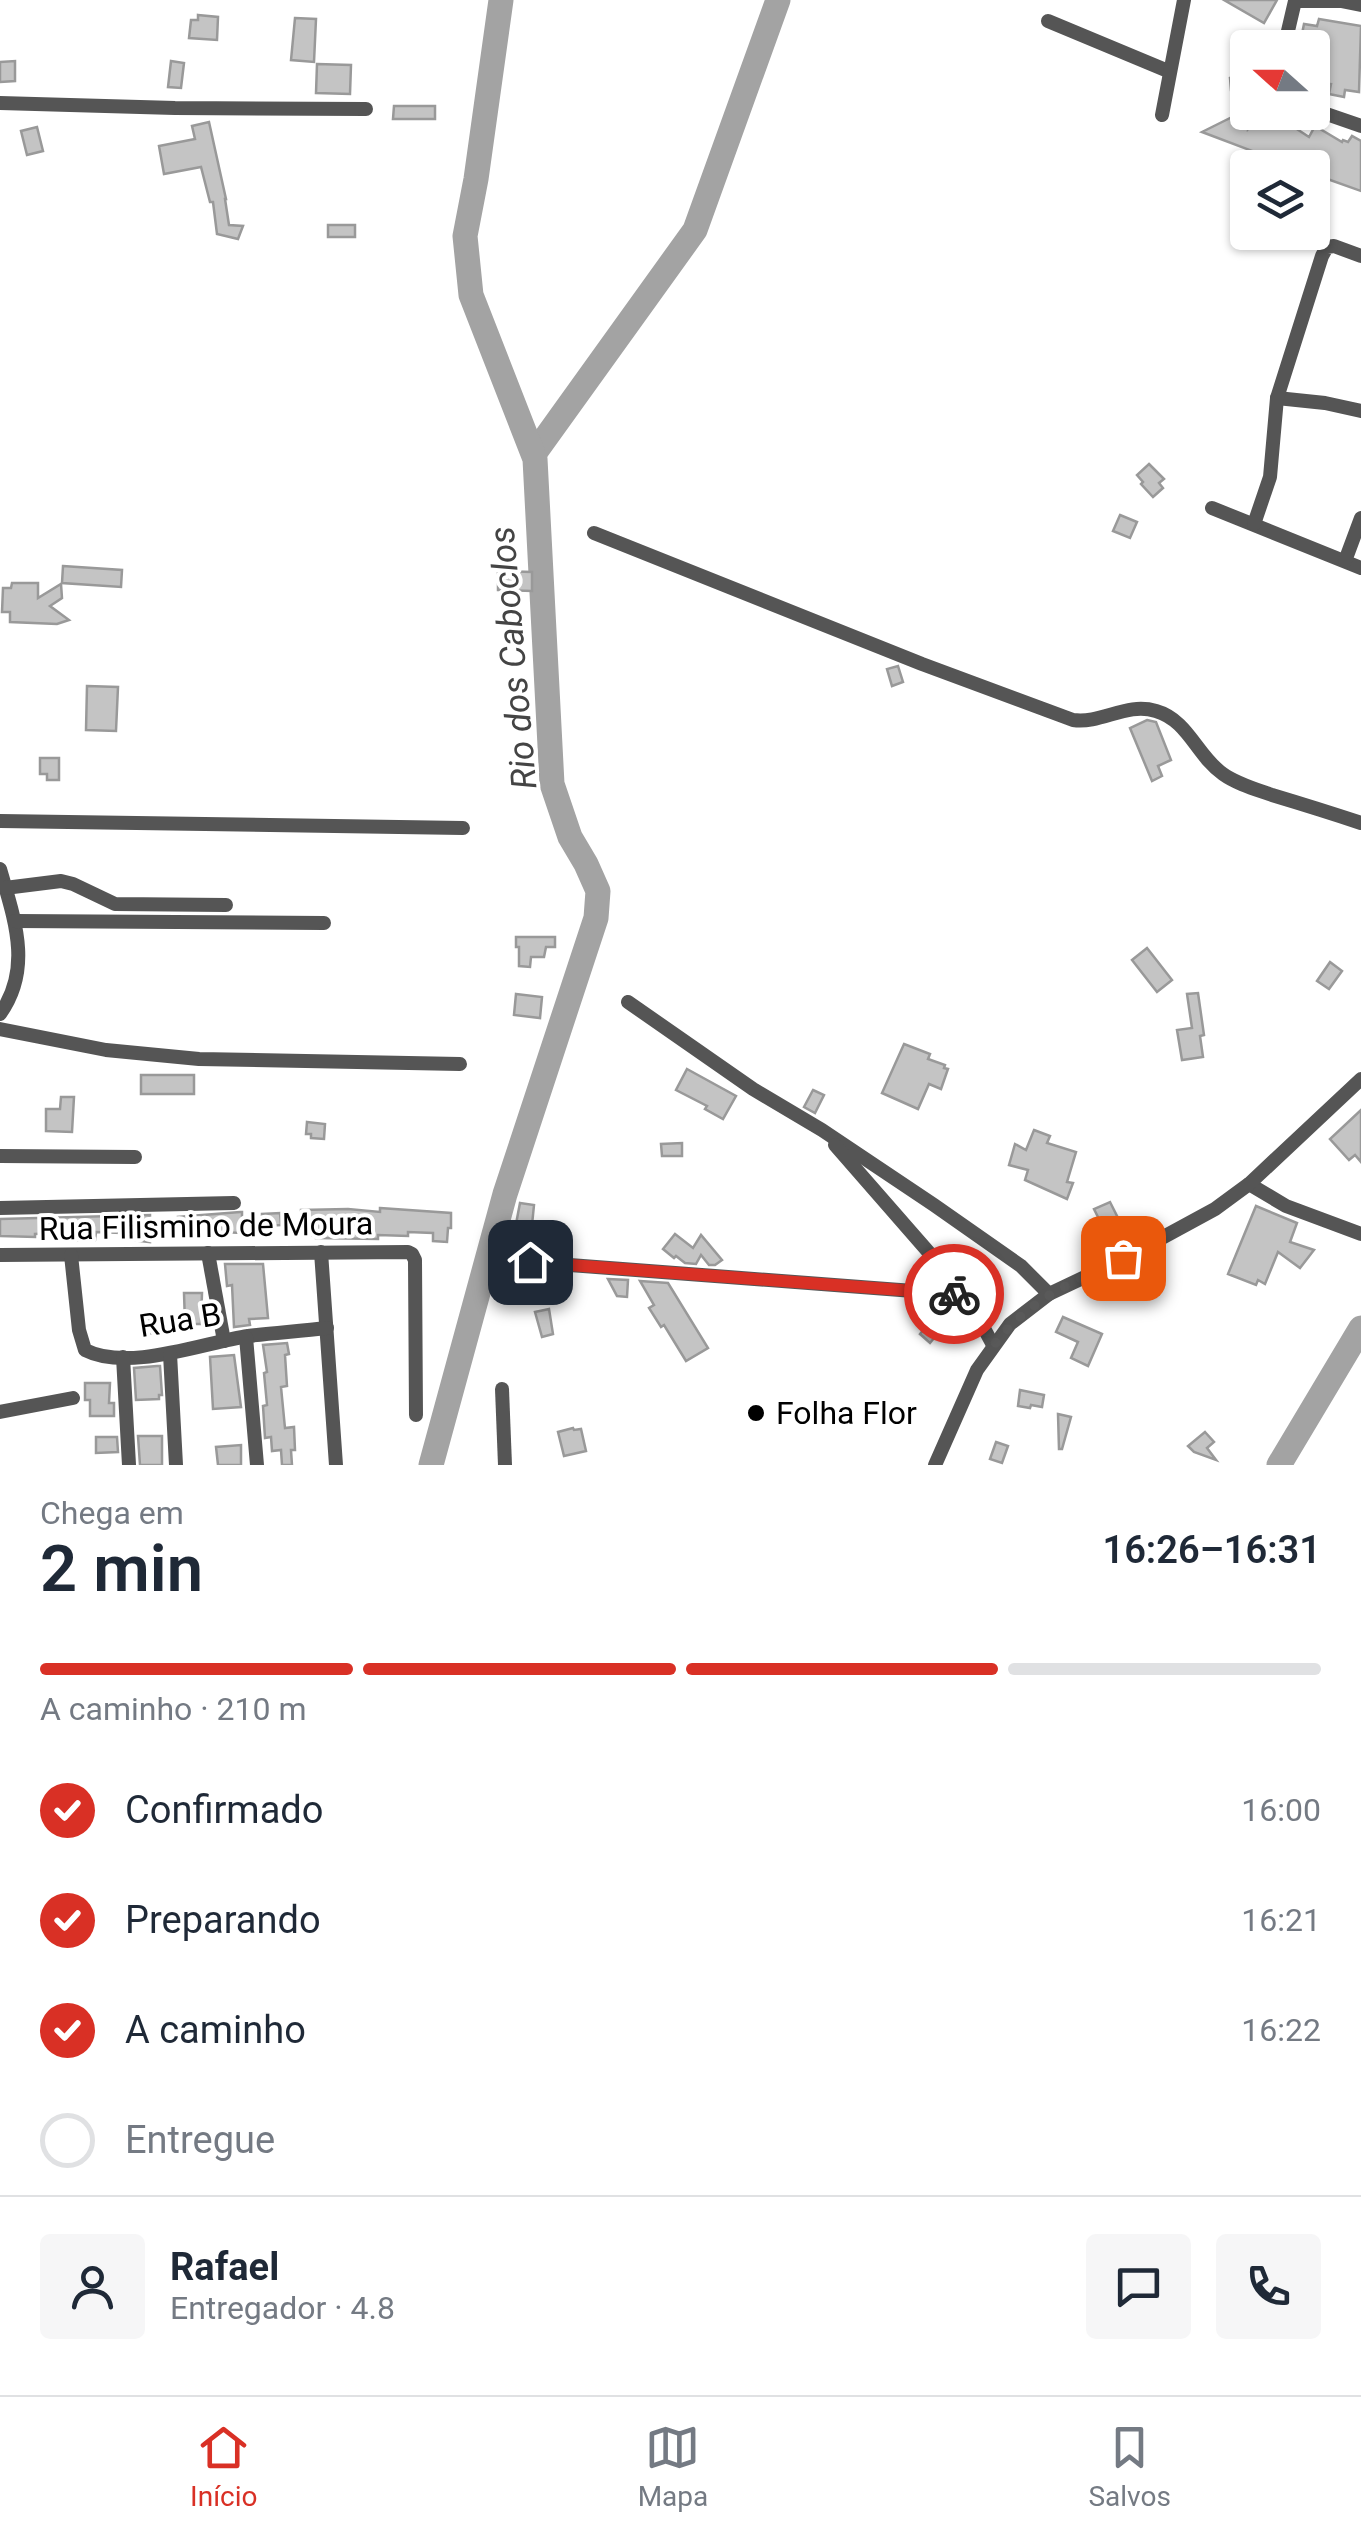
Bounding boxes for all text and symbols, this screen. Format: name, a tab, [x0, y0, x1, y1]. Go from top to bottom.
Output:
north arrow	[1230, 30, 1330, 130]
map controls	[1230, 30, 1330, 250]
button: layers	[1230, 150, 1330, 250]
water label: Rio dos Caboclos	[482, 525, 545, 791]
street label: Rua Filismino de Moura	[39, 1204, 373, 1248]
pin	[1081, 1216, 1166, 1301]
pin	[488, 1220, 573, 1305]
icon: bag	[1096, 1231, 1151, 1286]
icon: home	[503, 1235, 558, 1290]
courier	[904, 1244, 1004, 1344]
icon: bike	[927, 1267, 982, 1322]
street label: Rua B	[136, 1295, 224, 1345]
place label: Folha Flor	[776, 1394, 917, 1432]
marker: Folha Flor	[745, 1402, 767, 1424]
text: Chega em	[40, 1494, 184, 1532]
text: 16:26–16:31	[1102, 1528, 1321, 1572]
text: 2 min	[40, 1531, 203, 1607]
text: A caminho · 210 m	[40, 1690, 307, 1728]
icon: check	[40, 1783, 95, 1838]
text: Confirmado	[125, 1788, 323, 1832]
text: 16:00	[1241, 1791, 1321, 1829]
icon: check	[40, 1893, 95, 1948]
text: Preparando	[125, 1898, 321, 1942]
text: 16:21	[1241, 1901, 1321, 1939]
icon: check	[40, 2003, 95, 2058]
text: A caminho	[125, 2008, 306, 2052]
text: 16:22	[1241, 2011, 1321, 2049]
text: Entregue	[125, 2118, 275, 2162]
button: person	[40, 2234, 145, 2339]
button: chat	[1086, 2234, 1191, 2339]
button: phone	[1216, 2234, 1321, 2339]
text: Rafael	[170, 2245, 279, 2289]
text: Entregador · 4.8	[170, 2289, 395, 2327]
tab: Início	[190, 2420, 258, 2513]
tab: Mapa	[638, 2420, 708, 2513]
tab: Salvos	[1088, 2420, 1171, 2513]

